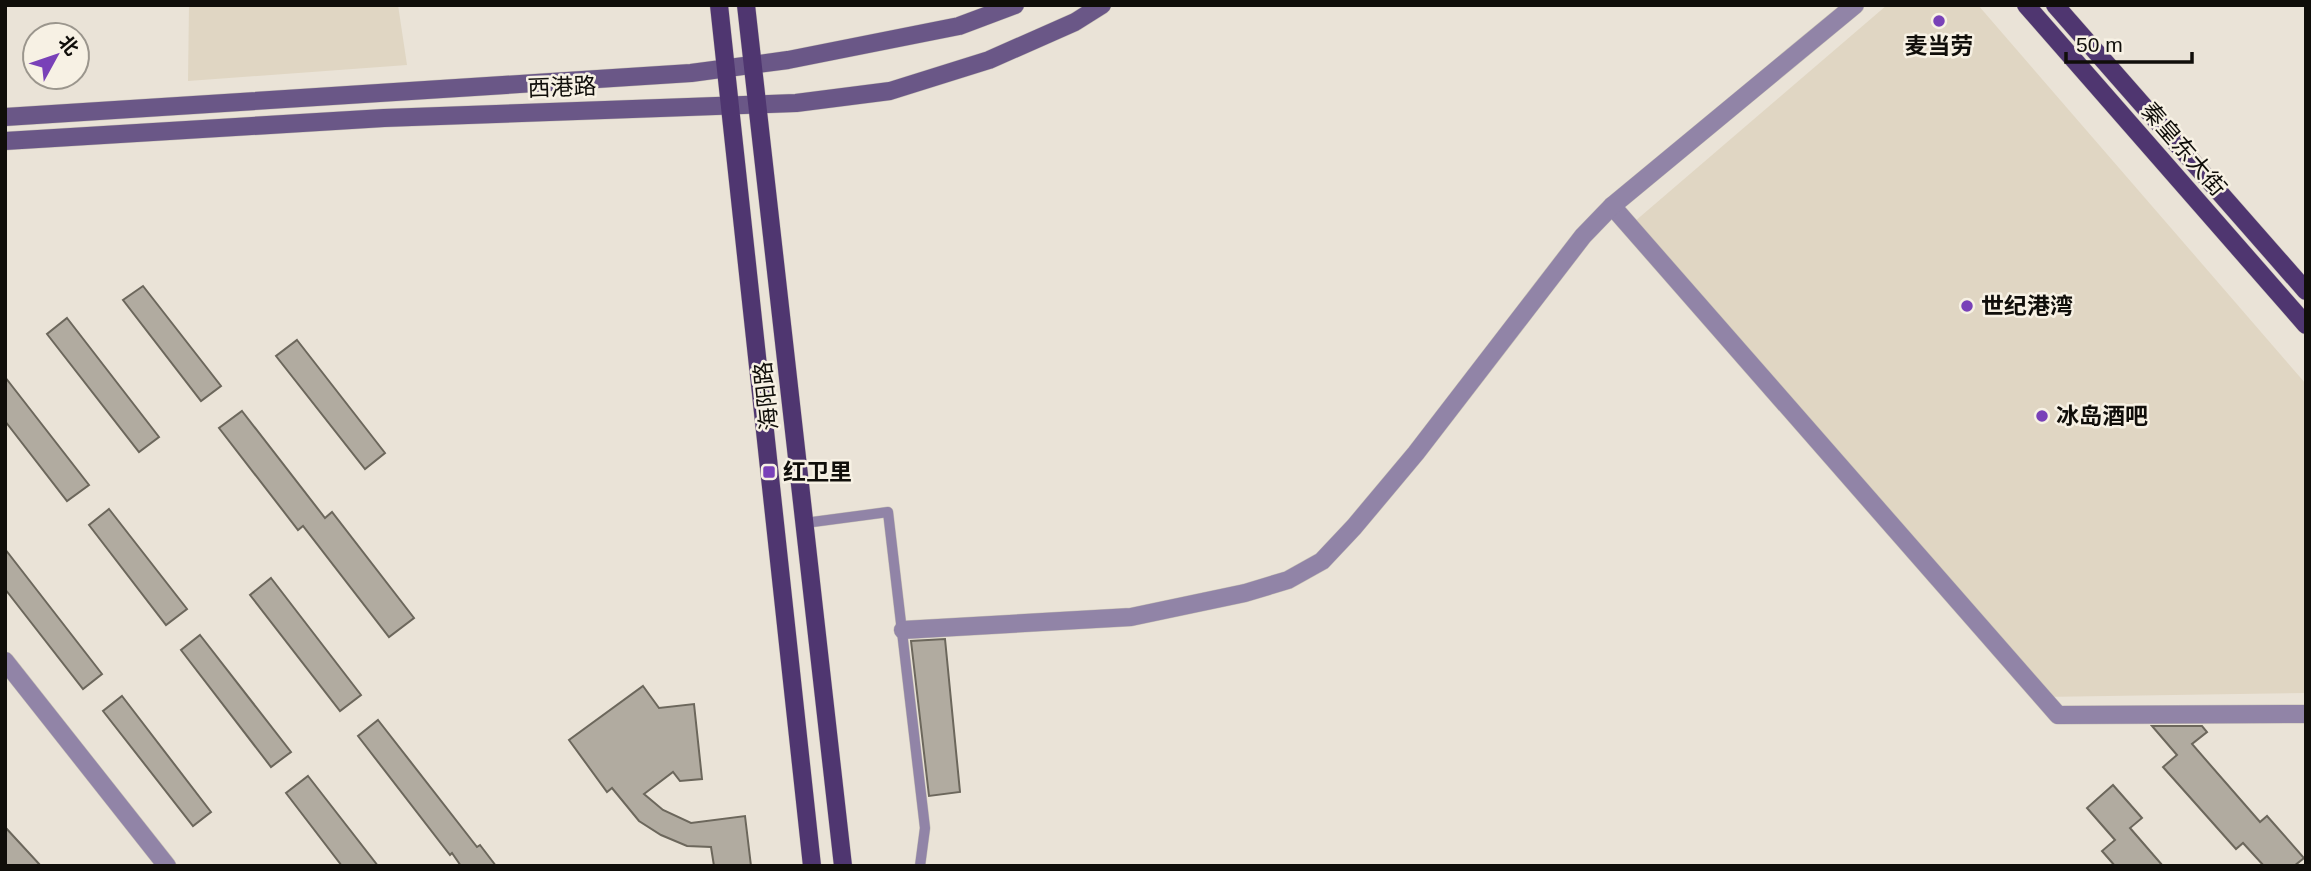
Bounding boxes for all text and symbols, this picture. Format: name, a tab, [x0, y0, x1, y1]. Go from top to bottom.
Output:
marker: 麦当劳	[1931, 13, 1947, 29]
north arrow	[21, 21, 91, 91]
scale bar	[2066, 21, 2192, 65]
text: 北	[54, 31, 83, 59]
place label: 麦当劳	[1905, 33, 1974, 59]
text: 50 m	[2076, 33, 2123, 56]
street label: 西港路	[527, 73, 597, 101]
street label: 秦皇东大街	[2136, 97, 2232, 201]
place label: 世纪港湾	[1981, 293, 2073, 319]
marker: 世纪港湾	[1959, 298, 1975, 314]
street label: 海阳路	[749, 360, 783, 432]
place label: 冰岛酒吧	[2056, 403, 2148, 429]
marker: 冰岛酒吧	[2034, 408, 2050, 424]
place label: 红卫里	[783, 459, 852, 485]
marker: 红卫里	[761, 464, 777, 480]

